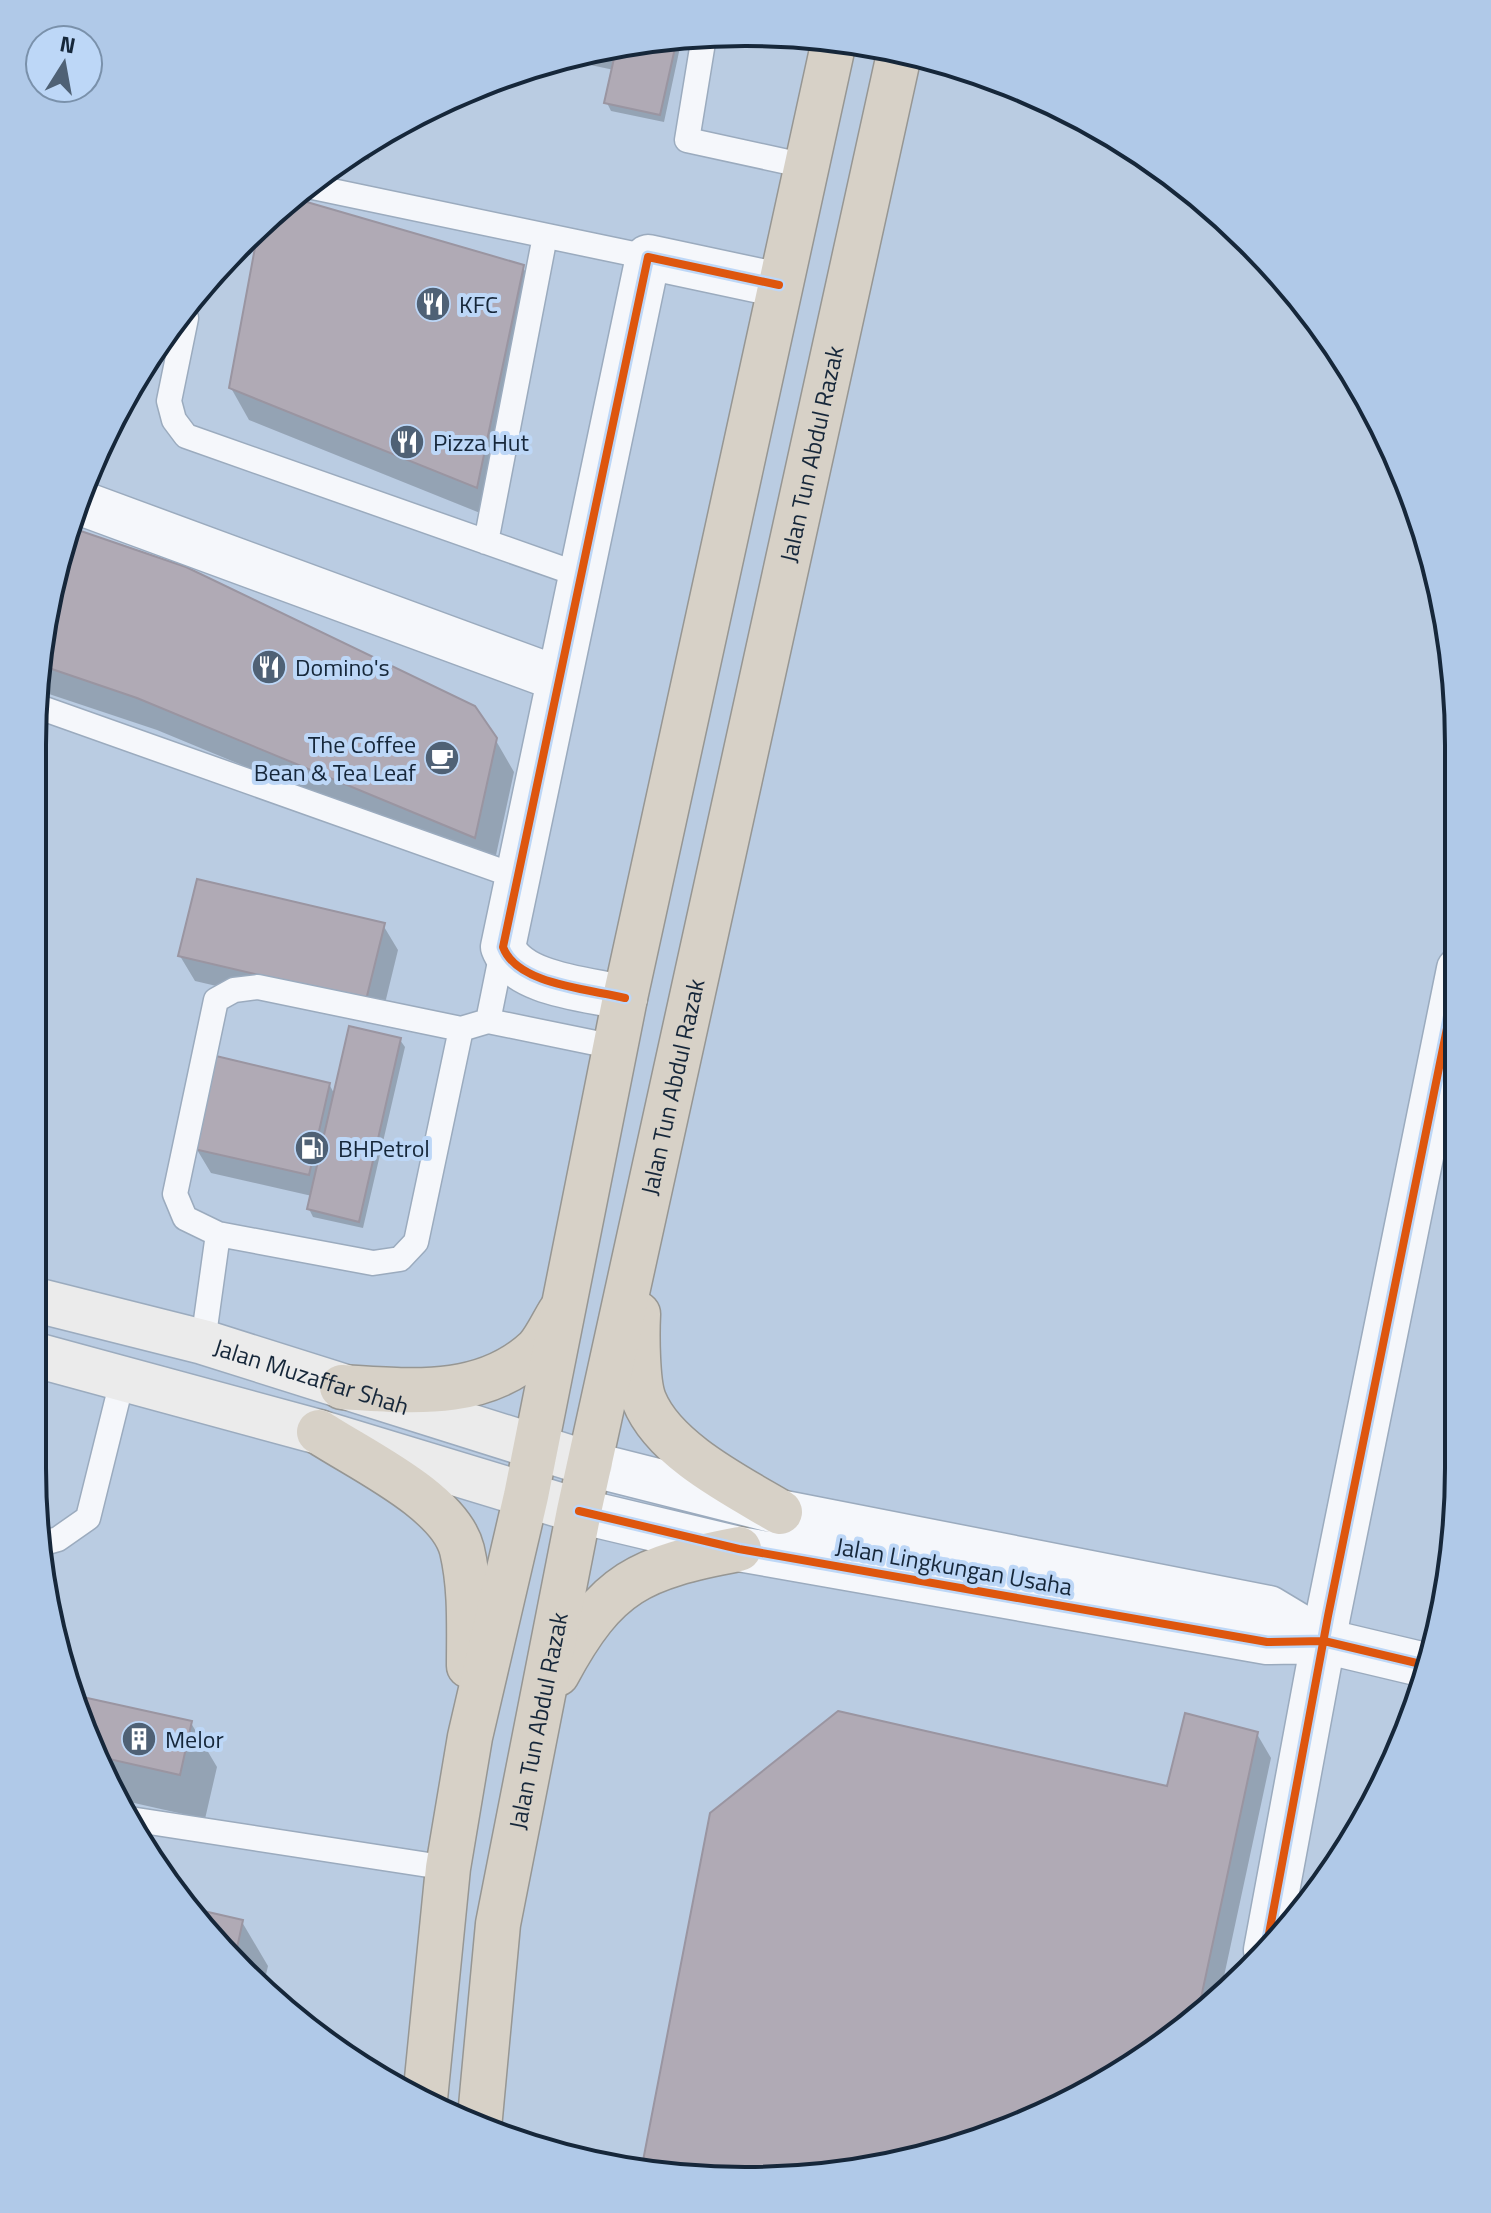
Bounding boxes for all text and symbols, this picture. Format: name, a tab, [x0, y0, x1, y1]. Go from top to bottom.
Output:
north arrow	[24, 24, 104, 104]
text: N	[57, 26, 79, 63]
restaurant icon: KFC	[414, 285, 452, 323]
place label: KFC	[459, 286, 498, 322]
street label: Jalan Tun Abdul Razak	[770, 342, 853, 566]
restaurant icon: Pizza Hut	[388, 423, 426, 461]
place label: Pizza Hut	[433, 424, 530, 460]
restaurant icon: Domino's	[250, 648, 288, 686]
place label: Domino's	[295, 649, 390, 685]
place label: The Coffee Bean & Tea Leaf	[254, 726, 416, 790]
cafe icon: The Coffee Bean & Tea Leaf	[423, 739, 461, 777]
street label: Jalan Tun Abdul Razak	[631, 975, 714, 1199]
fuel station icon: BHPetrol	[293, 1129, 331, 1167]
place label: BHPetrol	[338, 1130, 430, 1166]
street label: Jalan Muzaffar Shah	[209, 1329, 414, 1424]
street label: Jalan Lingkungan Usaha	[833, 1527, 1075, 1605]
street label: Jalan Tun Abdul Razak	[499, 1609, 577, 1833]
building icon: Melor	[120, 1720, 158, 1758]
place label: Melor	[165, 1721, 224, 1757]

